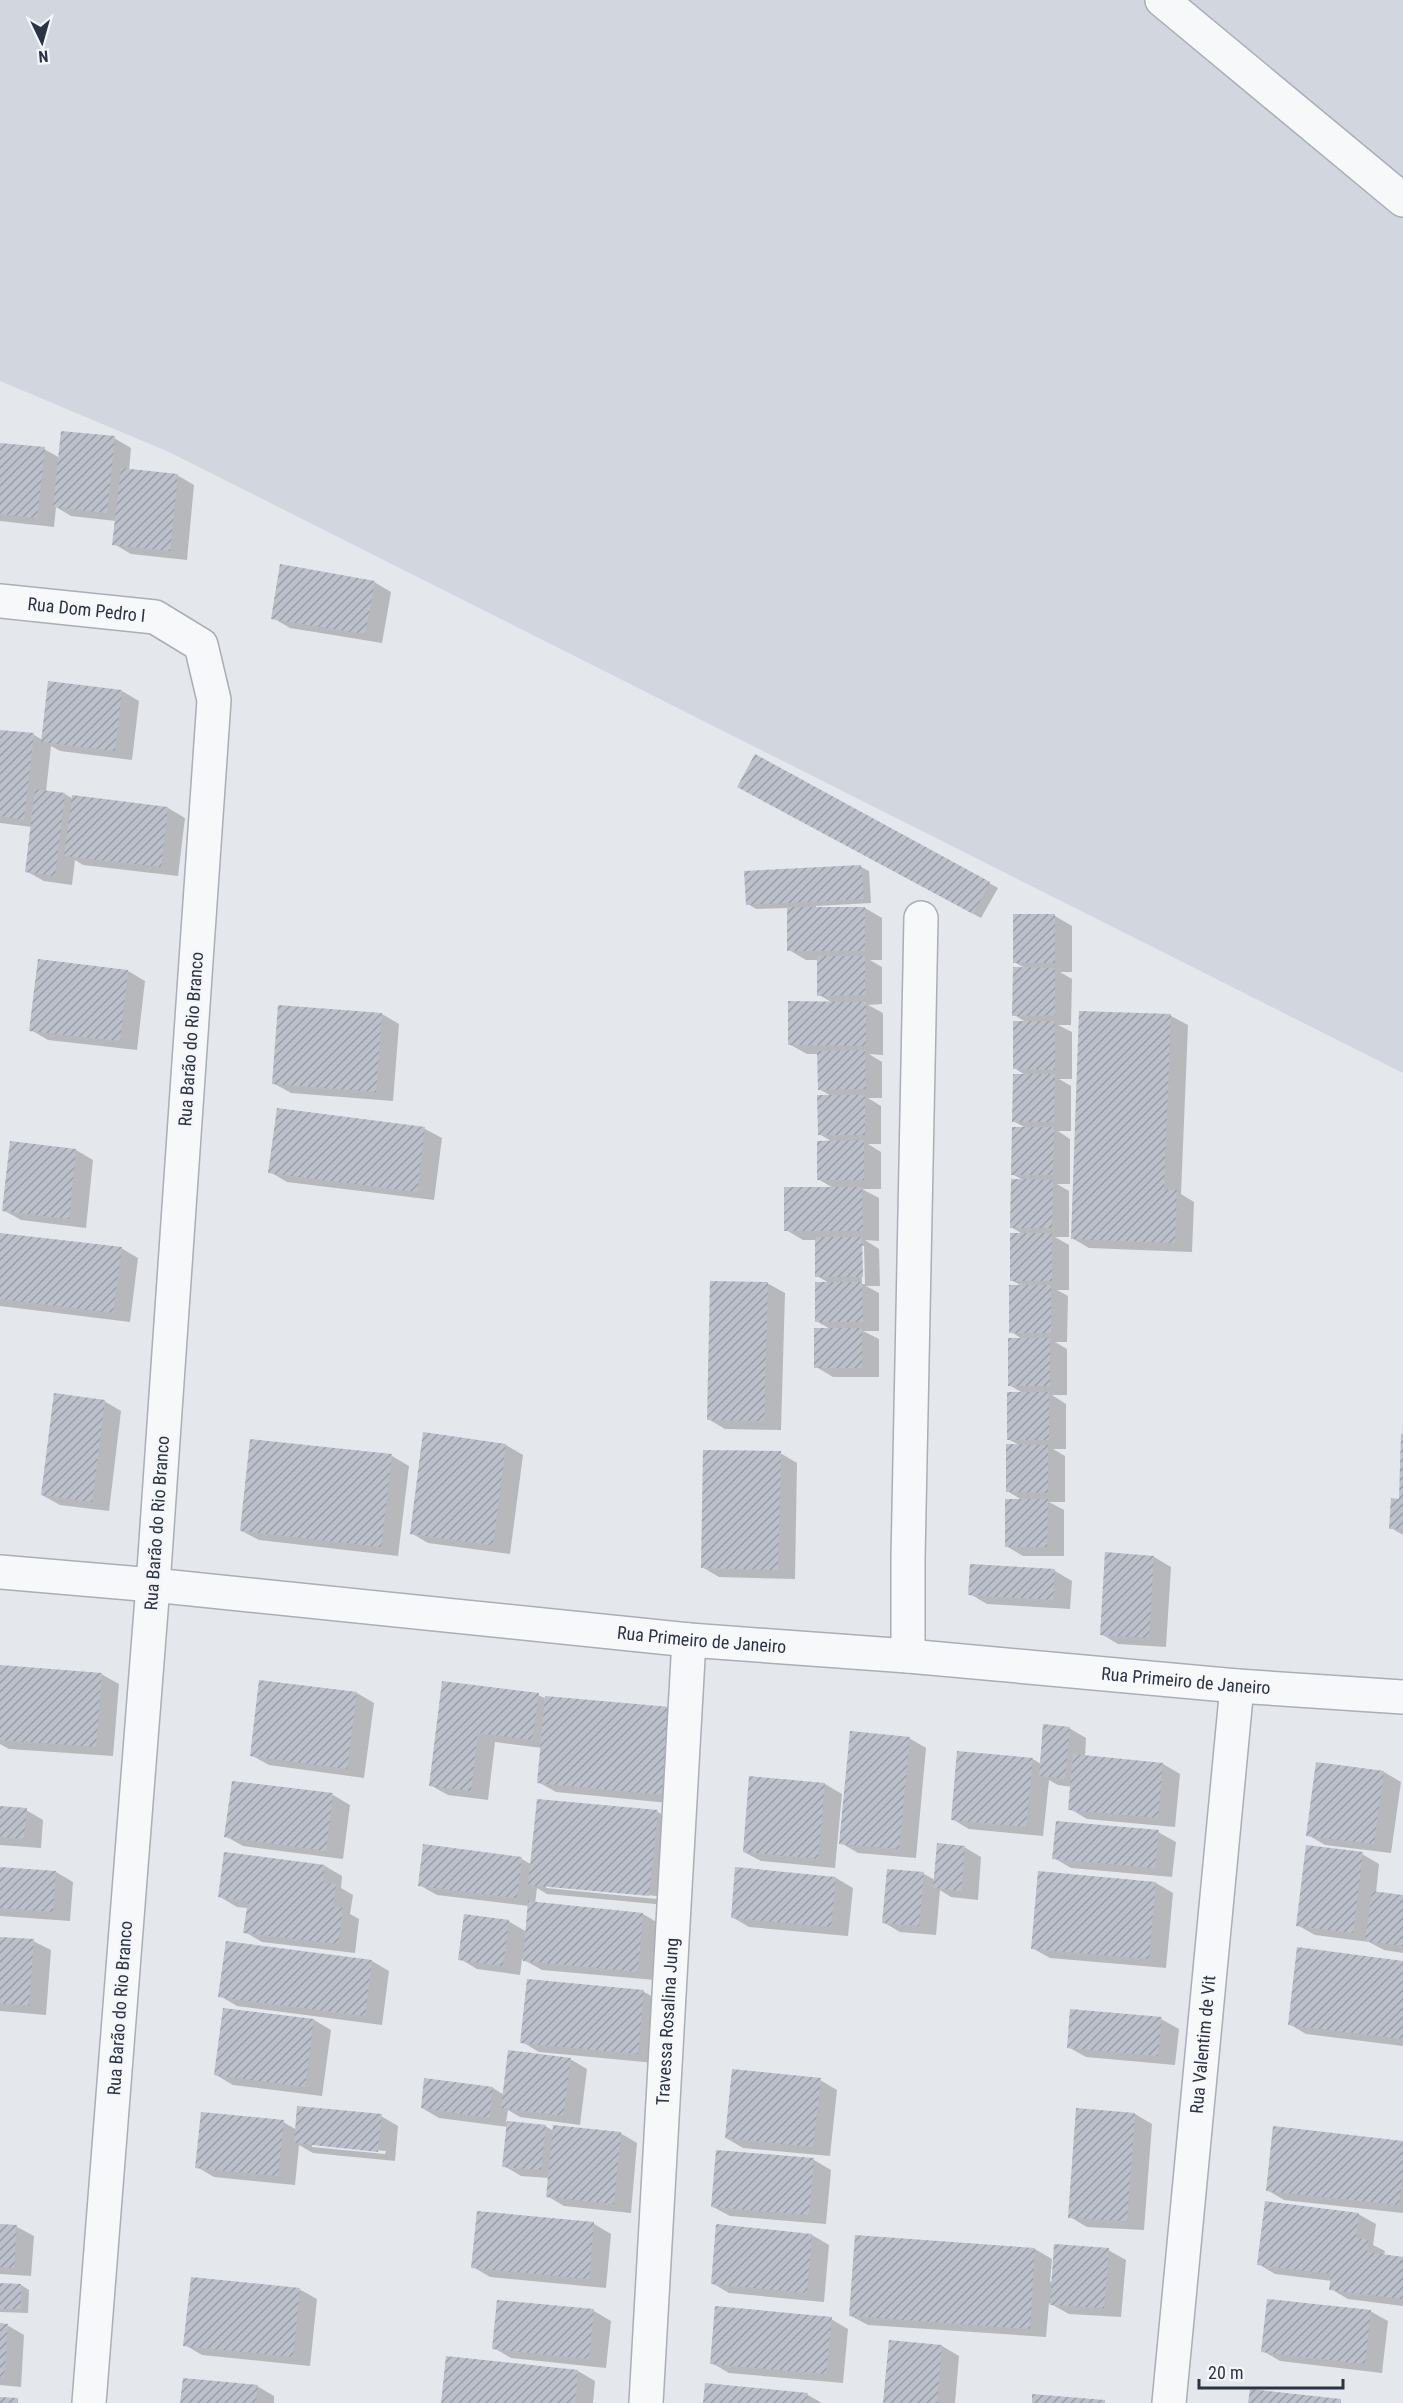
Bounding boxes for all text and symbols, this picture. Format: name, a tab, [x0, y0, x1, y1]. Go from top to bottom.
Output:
north arrow	[12, 12, 72, 72]
text: N	[38, 47, 49, 66]
street label: Rua Dom Pedro I	[27, 593, 147, 626]
street label: Rua Barão do Rio Branco	[174, 951, 207, 1127]
street label: Rua Barão do Rio Branco	[140, 1435, 173, 1611]
street label: Rua Primeiro de Janeiro	[616, 1622, 787, 1657]
street label: Rua Primeiro de Janeiro	[1100, 1663, 1271, 1698]
street label: Rua Barão do Rio Branco	[103, 1920, 136, 2096]
street label: Travessa Rosalina Jung	[652, 1937, 682, 2106]
street label: Rua Valentim de Vit	[1185, 1974, 1220, 2115]
scale bar	[1199, 2352, 1343, 2390]
text: 20 m	[1208, 2362, 1243, 2383]

